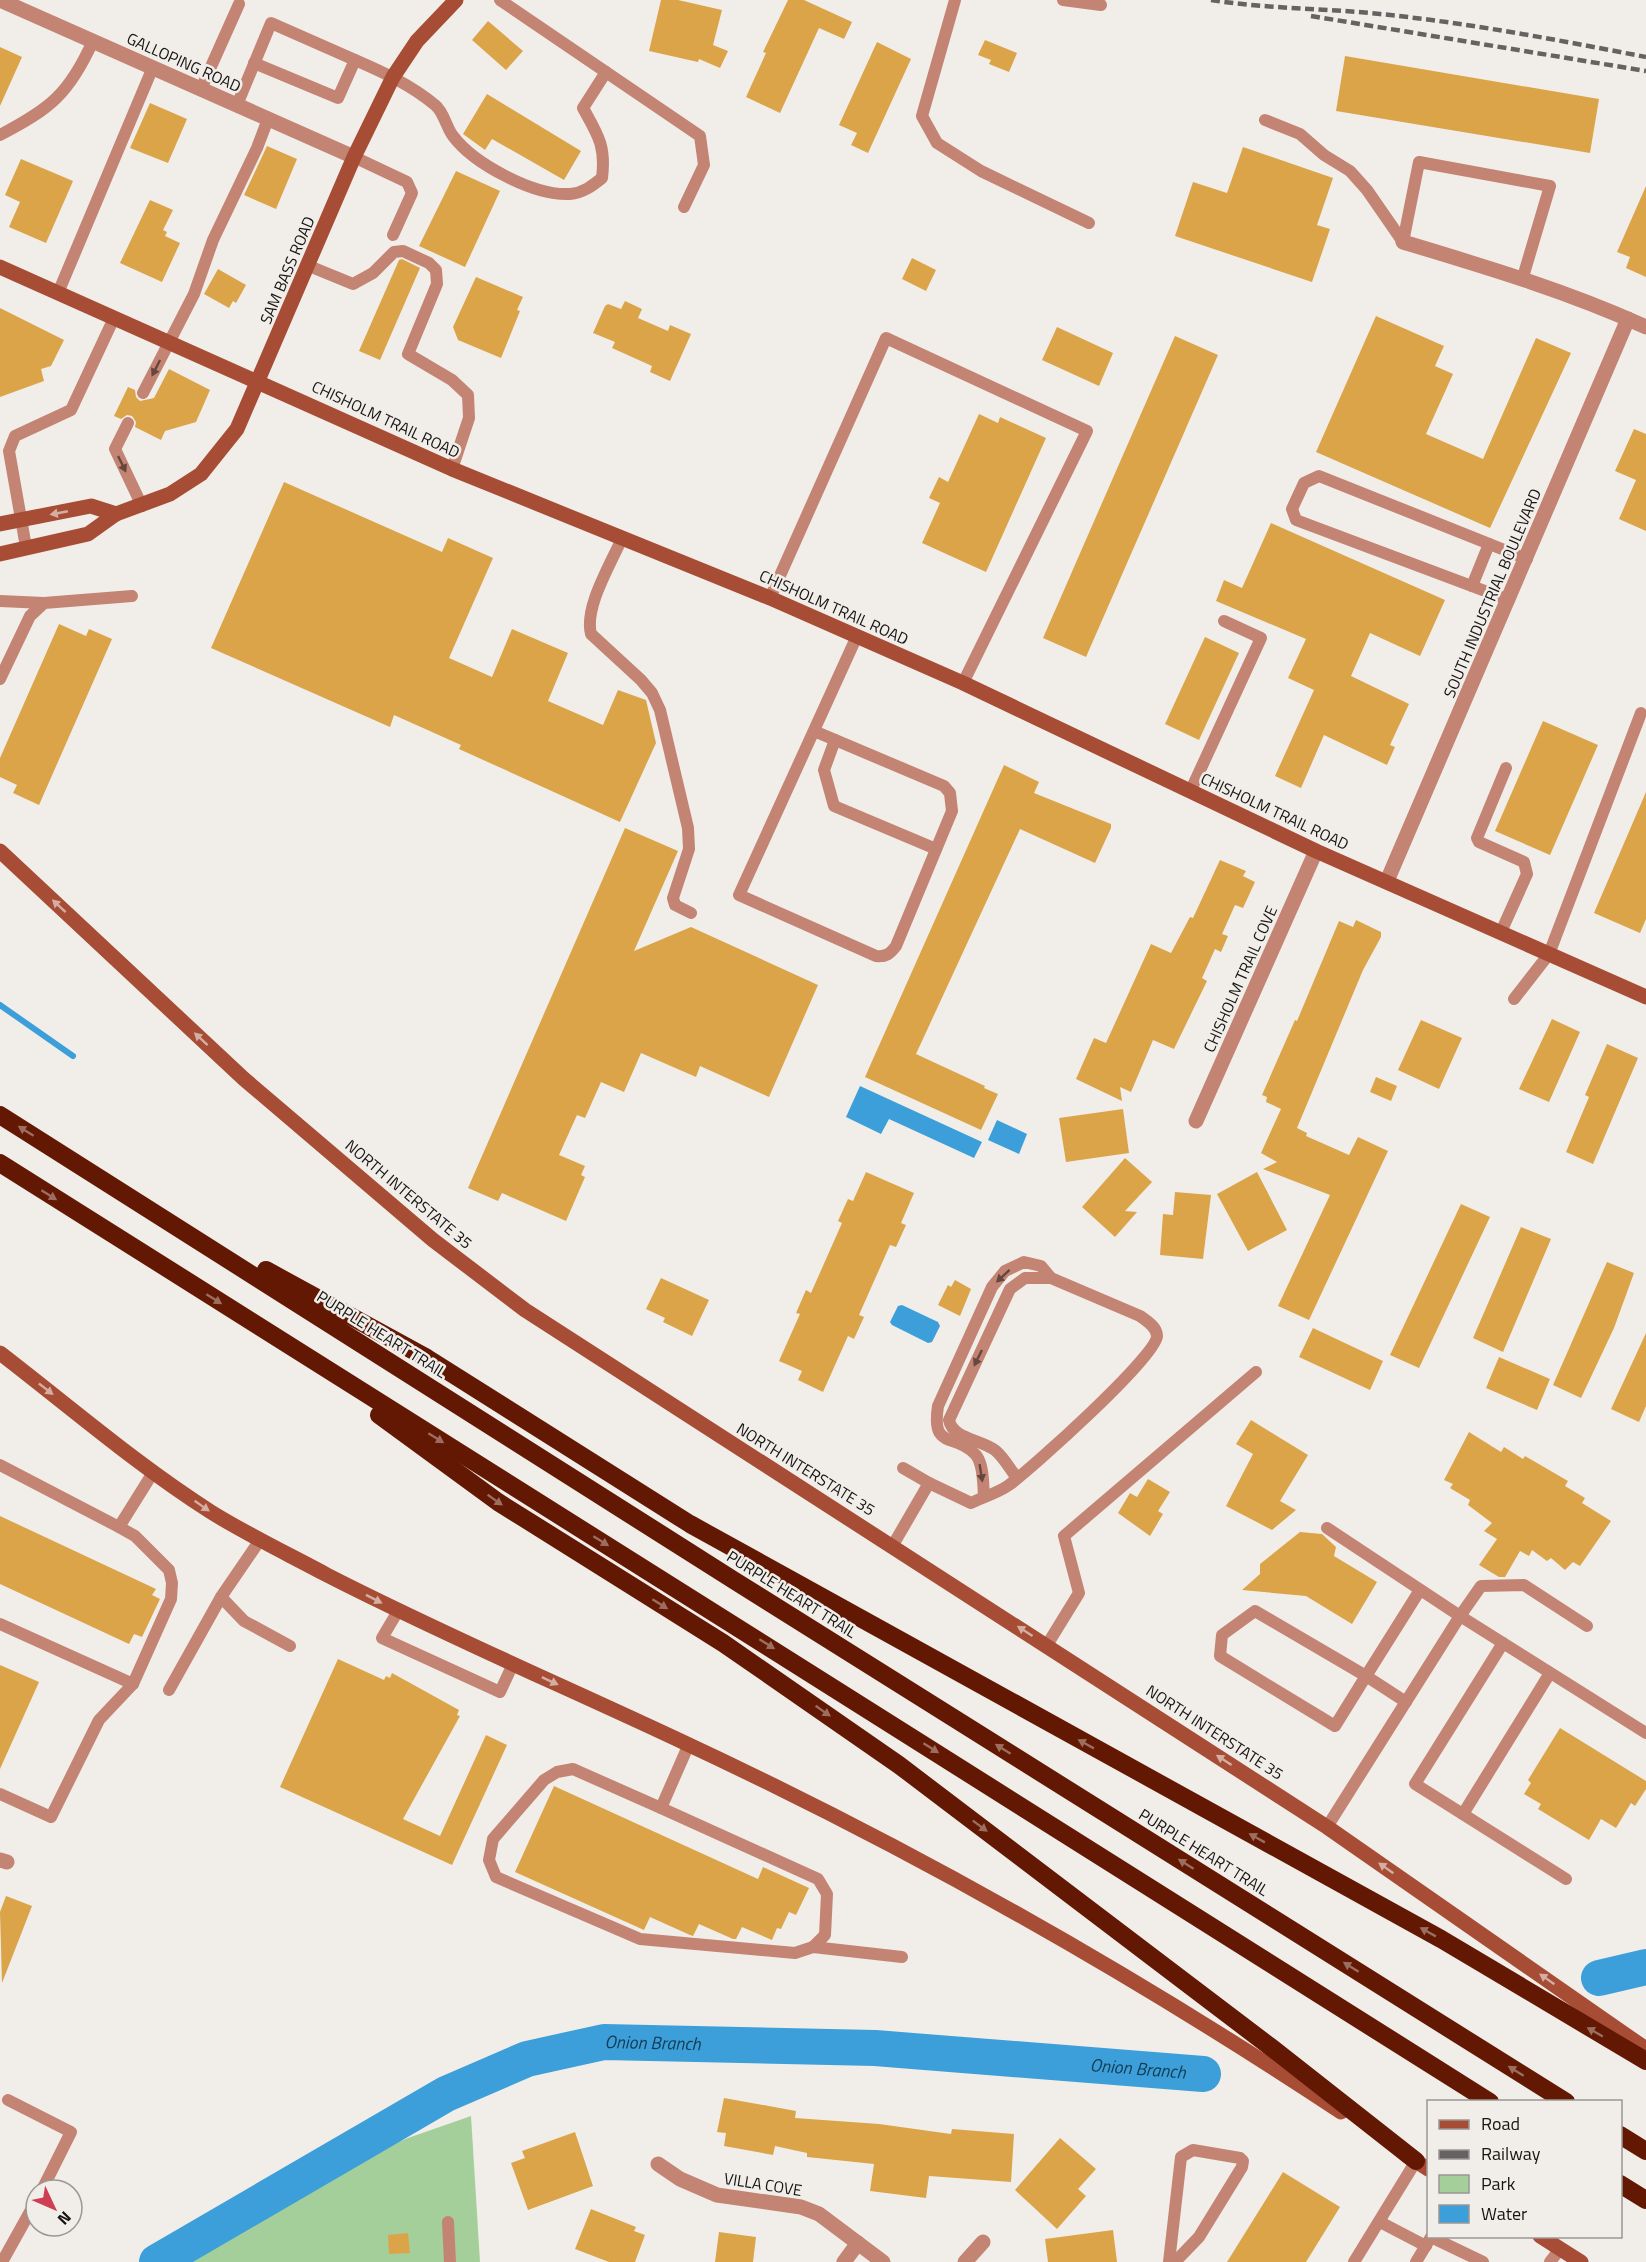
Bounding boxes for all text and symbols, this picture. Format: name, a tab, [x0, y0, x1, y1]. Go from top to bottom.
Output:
street label: GALLOPING ROAD	[123, 26, 245, 98]
street label: SAM BASS ROAD	[253, 212, 321, 328]
one-way arrow	[151, 360, 160, 377]
street label: CHISHOLM TRAIL ROAD	[308, 374, 464, 464]
one-way arrow	[118, 456, 127, 473]
street label: SOUTH INDUSTRIAL BOULEVARD	[1437, 485, 1547, 701]
one-way arrow	[49, 508, 68, 517]
street label: CHISHOLM TRAIL ROAD	[756, 563, 912, 651]
street label: CHISHOLM TRAIL ROAD	[1197, 766, 1353, 856]
one-way arrow	[52, 899, 66, 913]
street label: CHISHOLM TRAIL COVE	[1197, 902, 1283, 1056]
one-way arrow	[194, 1033, 209, 1046]
one-way arrow	[18, 1126, 34, 1137]
street label: NORTH INTERSTATE 35	[340, 1134, 478, 1254]
one-way arrow	[41, 1189, 57, 1200]
one-way arrow	[995, 1269, 1010, 1283]
street label: PURPLE HEART TRAIL	[312, 1284, 452, 1384]
one-way arrow	[206, 1294, 222, 1305]
one-way arrow	[973, 1349, 983, 1367]
one-way arrow	[39, 1382, 54, 1394]
street label: NORTH INTERSTATE 35	[732, 1417, 880, 1521]
one-way arrow	[427, 1432, 444, 1443]
one-way arrow	[977, 1464, 986, 1483]
one-way arrow	[487, 1494, 503, 1505]
one-way arrow	[194, 1500, 210, 1512]
one-way arrow	[593, 1535, 609, 1546]
street label: PURPLE HEART TRAIL	[722, 1544, 862, 1644]
one-way arrow	[365, 1594, 382, 1603]
one-way arrow	[652, 1598, 668, 1609]
one-way arrow	[1017, 1626, 1033, 1637]
one-way arrow	[759, 1638, 775, 1649]
one-way arrow	[542, 1676, 559, 1685]
street label: NORTH INTERSTATE 35	[1142, 1678, 1288, 1786]
one-way arrow	[814, 1705, 830, 1717]
one-way arrow	[1077, 1739, 1094, 1749]
one-way arrow	[923, 1743, 939, 1754]
one-way arrow	[995, 1743, 1011, 1754]
one-way arrow	[1216, 1755, 1232, 1766]
street label: PURPLE HEART TRAIL	[1134, 1802, 1274, 1902]
one-way arrow	[972, 1820, 988, 1833]
one-way arrow	[1249, 1832, 1265, 1843]
one-way arrow	[1178, 1858, 1194, 1869]
one-way arrow	[1379, 1862, 1395, 1874]
one-way arrow	[1419, 1927, 1436, 1937]
one-way arrow	[1343, 1962, 1359, 1973]
one-way arrow	[1539, 1973, 1555, 1985]
one-way arrow	[1586, 2027, 1603, 2037]
water label: Onion Branch	[604, 2028, 702, 2057]
water label: Onion Branch	[1089, 2051, 1188, 2086]
one-way arrow	[1508, 2065, 1524, 2076]
legend	[1427, 2100, 1622, 2238]
text: Road	[1481, 2110, 1520, 2137]
text: Railway	[1481, 2140, 1541, 2167]
street label: VILLA COVE	[722, 2166, 804, 2202]
text: Park	[1481, 2170, 1516, 2197]
north arrow	[24, 2178, 84, 2238]
text: Water	[1481, 2200, 1527, 2227]
text: N	[52, 2206, 77, 2231]

